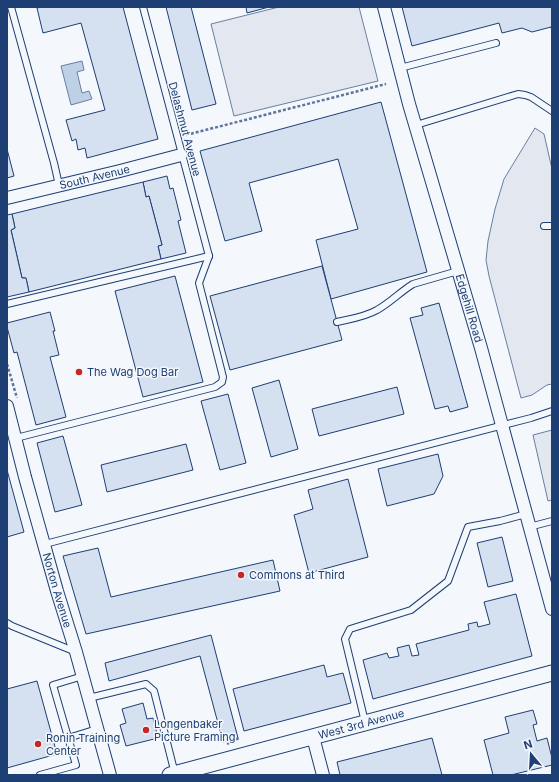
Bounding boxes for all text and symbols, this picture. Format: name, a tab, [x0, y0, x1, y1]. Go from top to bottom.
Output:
street label: Delashmut Avenue	[166, 80, 204, 178]
street label: South Avenue	[58, 162, 131, 192]
street label: Edgehill Road	[453, 272, 486, 344]
place label: The Wag Dog Bar	[87, 365, 178, 379]
marker: The Wag Dog Bar	[74, 367, 84, 377]
street label: Norton Avenue	[40, 551, 75, 630]
place label: Commons at Third	[249, 568, 345, 582]
marker: Commons at Third	[236, 570, 246, 580]
street label: West 3rd Avenue	[317, 706, 406, 742]
place label: Longenbaker Picture Framing	[154, 717, 236, 744]
marker: Longenbaker Picture Framing	[141, 725, 151, 735]
place label: Ronin Training Center	[46, 731, 120, 758]
north arrow	[511, 734, 551, 774]
text: N	[522, 737, 534, 752]
marker: Ronin Training Center	[33, 739, 43, 749]

